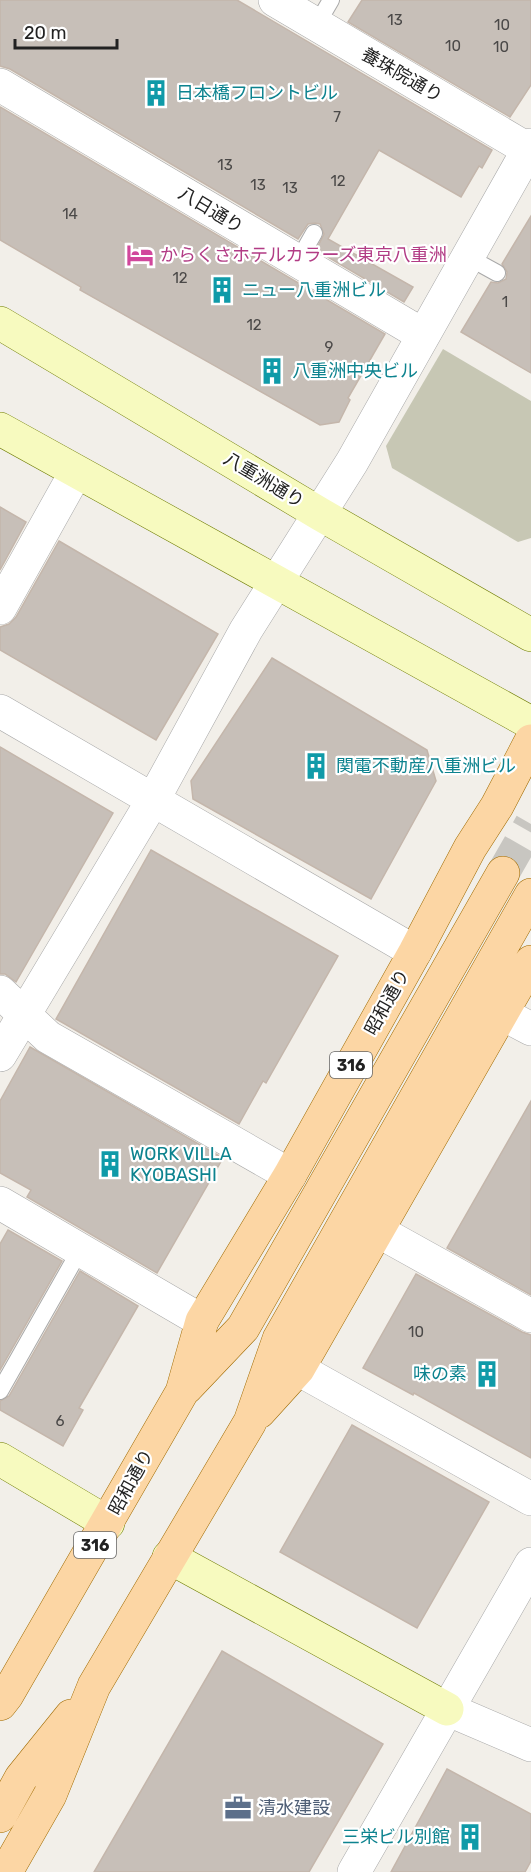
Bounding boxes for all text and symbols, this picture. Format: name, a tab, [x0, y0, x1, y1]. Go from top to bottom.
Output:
house number: 13	[387, 11, 403, 29]
scale bar	[15, 12, 117, 50]
house number: 10	[494, 16, 510, 34]
text: 20 m	[24, 22, 66, 44]
house number: 10	[445, 37, 461, 55]
house number: 10	[493, 38, 509, 56]
street label: 養珠院通り	[358, 43, 446, 107]
building icon: 日本橋フロントビル	[141, 78, 171, 108]
place label: 日本橋フロントビル	[176, 82, 338, 104]
house number: 7	[333, 108, 341, 126]
house number: 13	[217, 156, 233, 174]
house number: 12	[330, 172, 346, 190]
house number: 13	[250, 176, 266, 194]
house number: 13	[282, 179, 298, 197]
street label: 八日通り	[174, 182, 248, 238]
house number: 14	[62, 205, 78, 223]
hotel icon: からくさホテルカラーズ東京八重洲	[125, 240, 155, 270]
place label: からくさホテルカラーズ東京八重洲	[160, 244, 447, 266]
house number: 12	[172, 269, 188, 287]
building icon: ニュー八重洲ビル	[207, 275, 237, 305]
place label: ニュー八重洲ビル	[242, 279, 386, 301]
house number: 1	[502, 293, 508, 311]
house number: 12	[246, 316, 262, 334]
house number: 9	[325, 338, 334, 356]
building icon: 八重洲中央ビル	[257, 356, 287, 386]
place label: 八重洲中央ビル	[292, 360, 418, 382]
street label: 八重洲通り	[220, 447, 308, 513]
building icon: 関電不動産八重洲ビル	[301, 751, 331, 781]
place label: 関電不動産八重洲ビル	[336, 755, 516, 777]
street label: 昭和通り	[360, 965, 414, 1039]
road number: 316	[330, 1052, 372, 1078]
place label: WORK VILLA KYOBASHI	[130, 1143, 232, 1186]
building icon: WORK VILLA KYOBASHI	[95, 1149, 125, 1179]
house number: 10	[408, 1323, 424, 1341]
building icon: 味の素	[472, 1359, 502, 1389]
place label: 味の素	[413, 1363, 467, 1385]
house number: 6	[55, 1412, 65, 1430]
street label: 昭和通り	[104, 1445, 158, 1519]
road number: 316	[74, 1532, 116, 1558]
office icon: 清水建設	[223, 1793, 253, 1823]
place label: 清水建設	[258, 1797, 330, 1819]
building icon: 三栄ビル別館	[455, 1822, 485, 1852]
place label: 三栄ビル別館	[342, 1826, 450, 1848]

